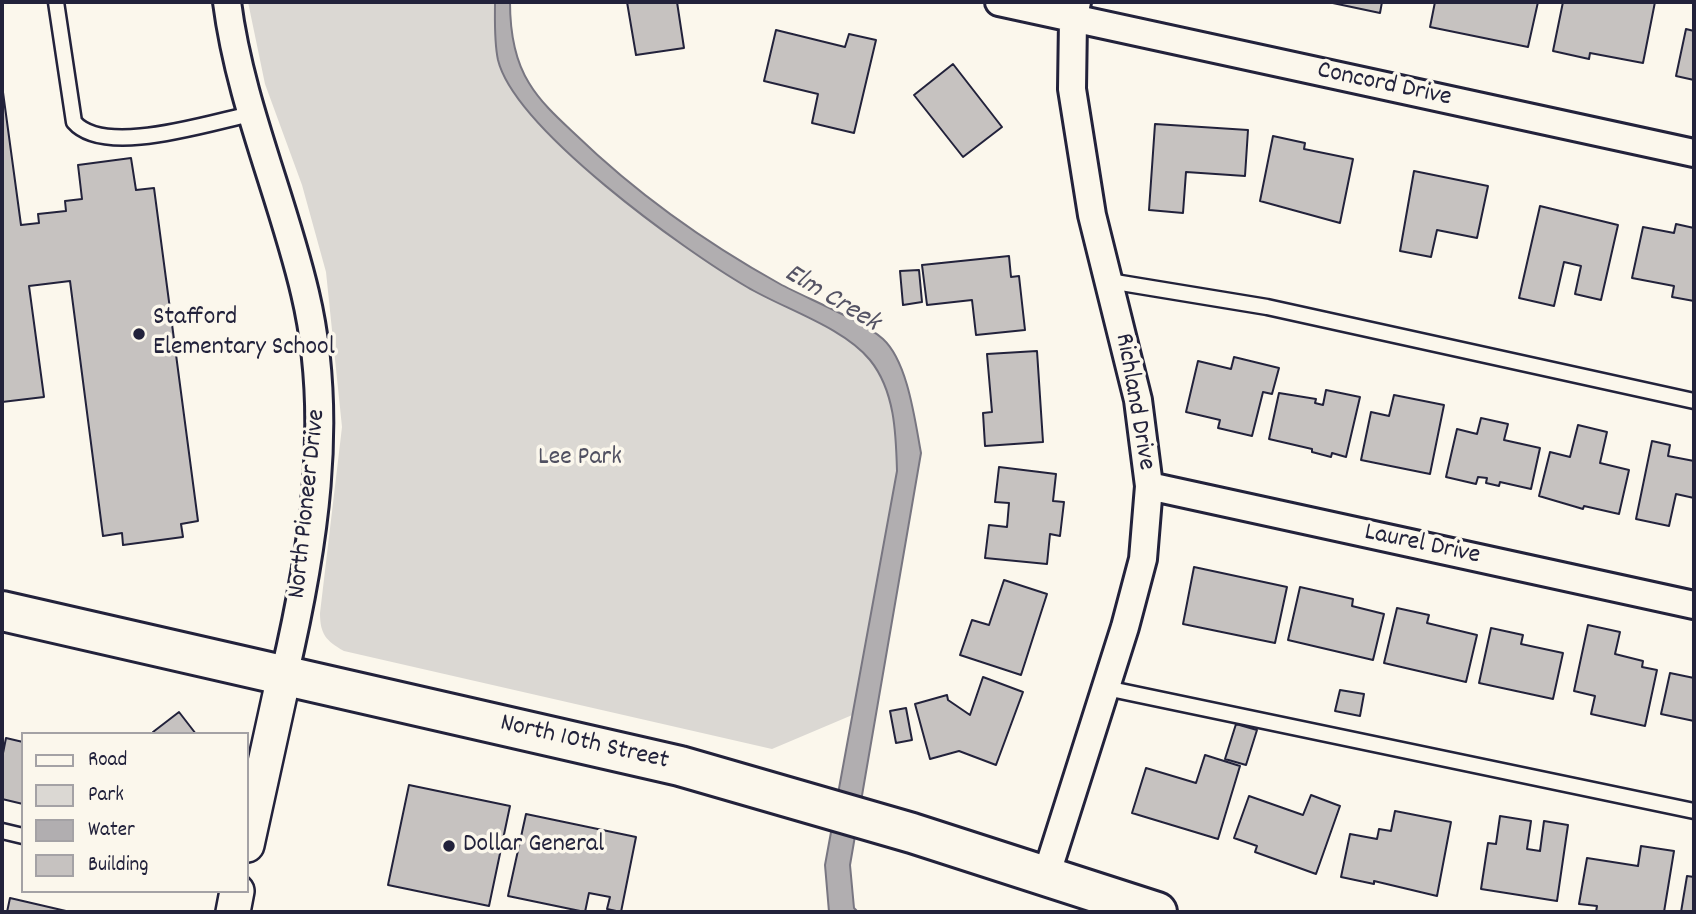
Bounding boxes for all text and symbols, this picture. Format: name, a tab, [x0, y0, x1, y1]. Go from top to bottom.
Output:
street label: Concord Drive	[1314, 57, 1454, 115]
water label: Elm Creek	[777, 258, 885, 342]
place label: Stafford Elementary School	[153, 303, 335, 364]
marker: Stafford Elementary School	[131, 326, 147, 342]
street label: Richland Drive	[1106, 331, 1160, 473]
street label: North Pioneer Drive	[284, 408, 334, 600]
park label: Lee Park	[538, 443, 622, 475]
street label: Laurel Drive	[1361, 519, 1483, 573]
street label: North 10th Street	[497, 709, 671, 779]
legend	[21, 732, 248, 893]
text: Road	[88, 746, 127, 776]
text: Park	[88, 781, 124, 811]
text: Water	[88, 816, 135, 846]
place label: Dollar General	[463, 830, 604, 862]
marker: Dollar General	[441, 838, 457, 854]
text: Building	[88, 851, 148, 881]

